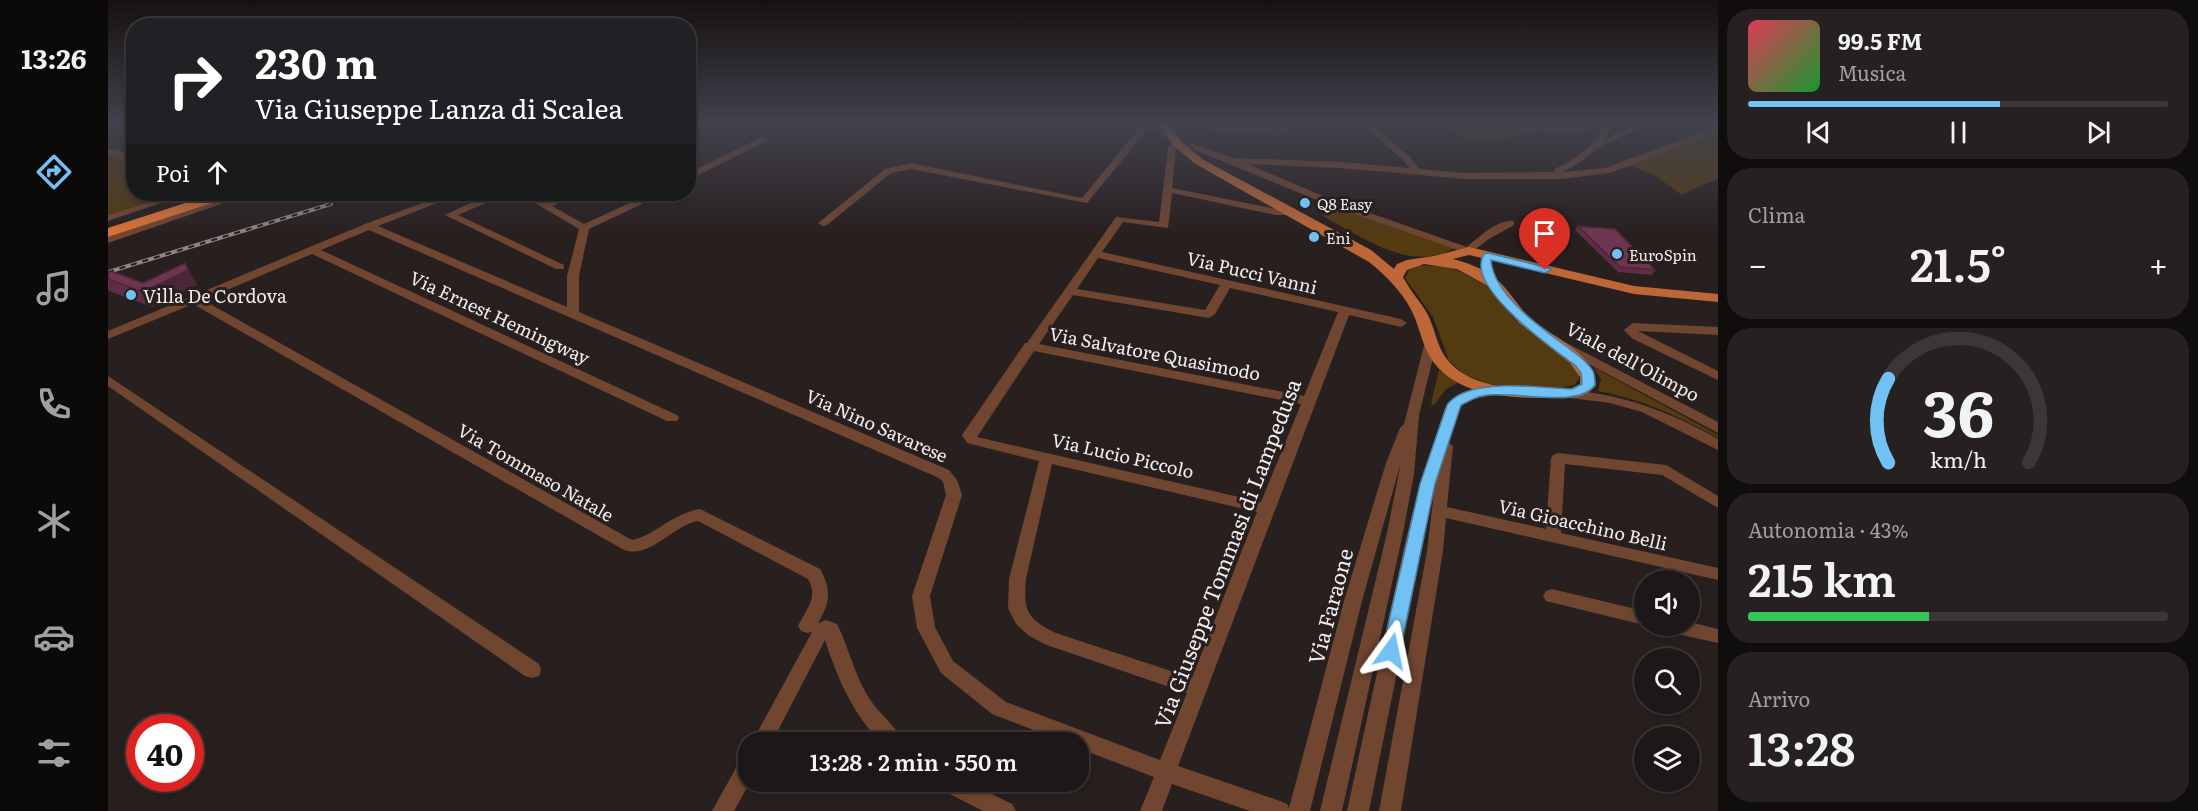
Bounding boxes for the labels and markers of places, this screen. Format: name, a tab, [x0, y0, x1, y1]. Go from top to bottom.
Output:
place label: Q8 Easy	[1317, 192, 1373, 215]
marker: Q8 Easy	[1298, 196, 1312, 210]
pin	[1519, 208, 1570, 270]
place label: Eni	[1326, 226, 1350, 249]
marker: Eni	[1307, 230, 1321, 244]
place label: EuroSpin	[1629, 243, 1697, 266]
marker: EuroSpin	[1610, 247, 1624, 261]
place label: Villa De Cordova	[143, 282, 287, 309]
marker: Villa De Cordova	[124, 288, 138, 302]

